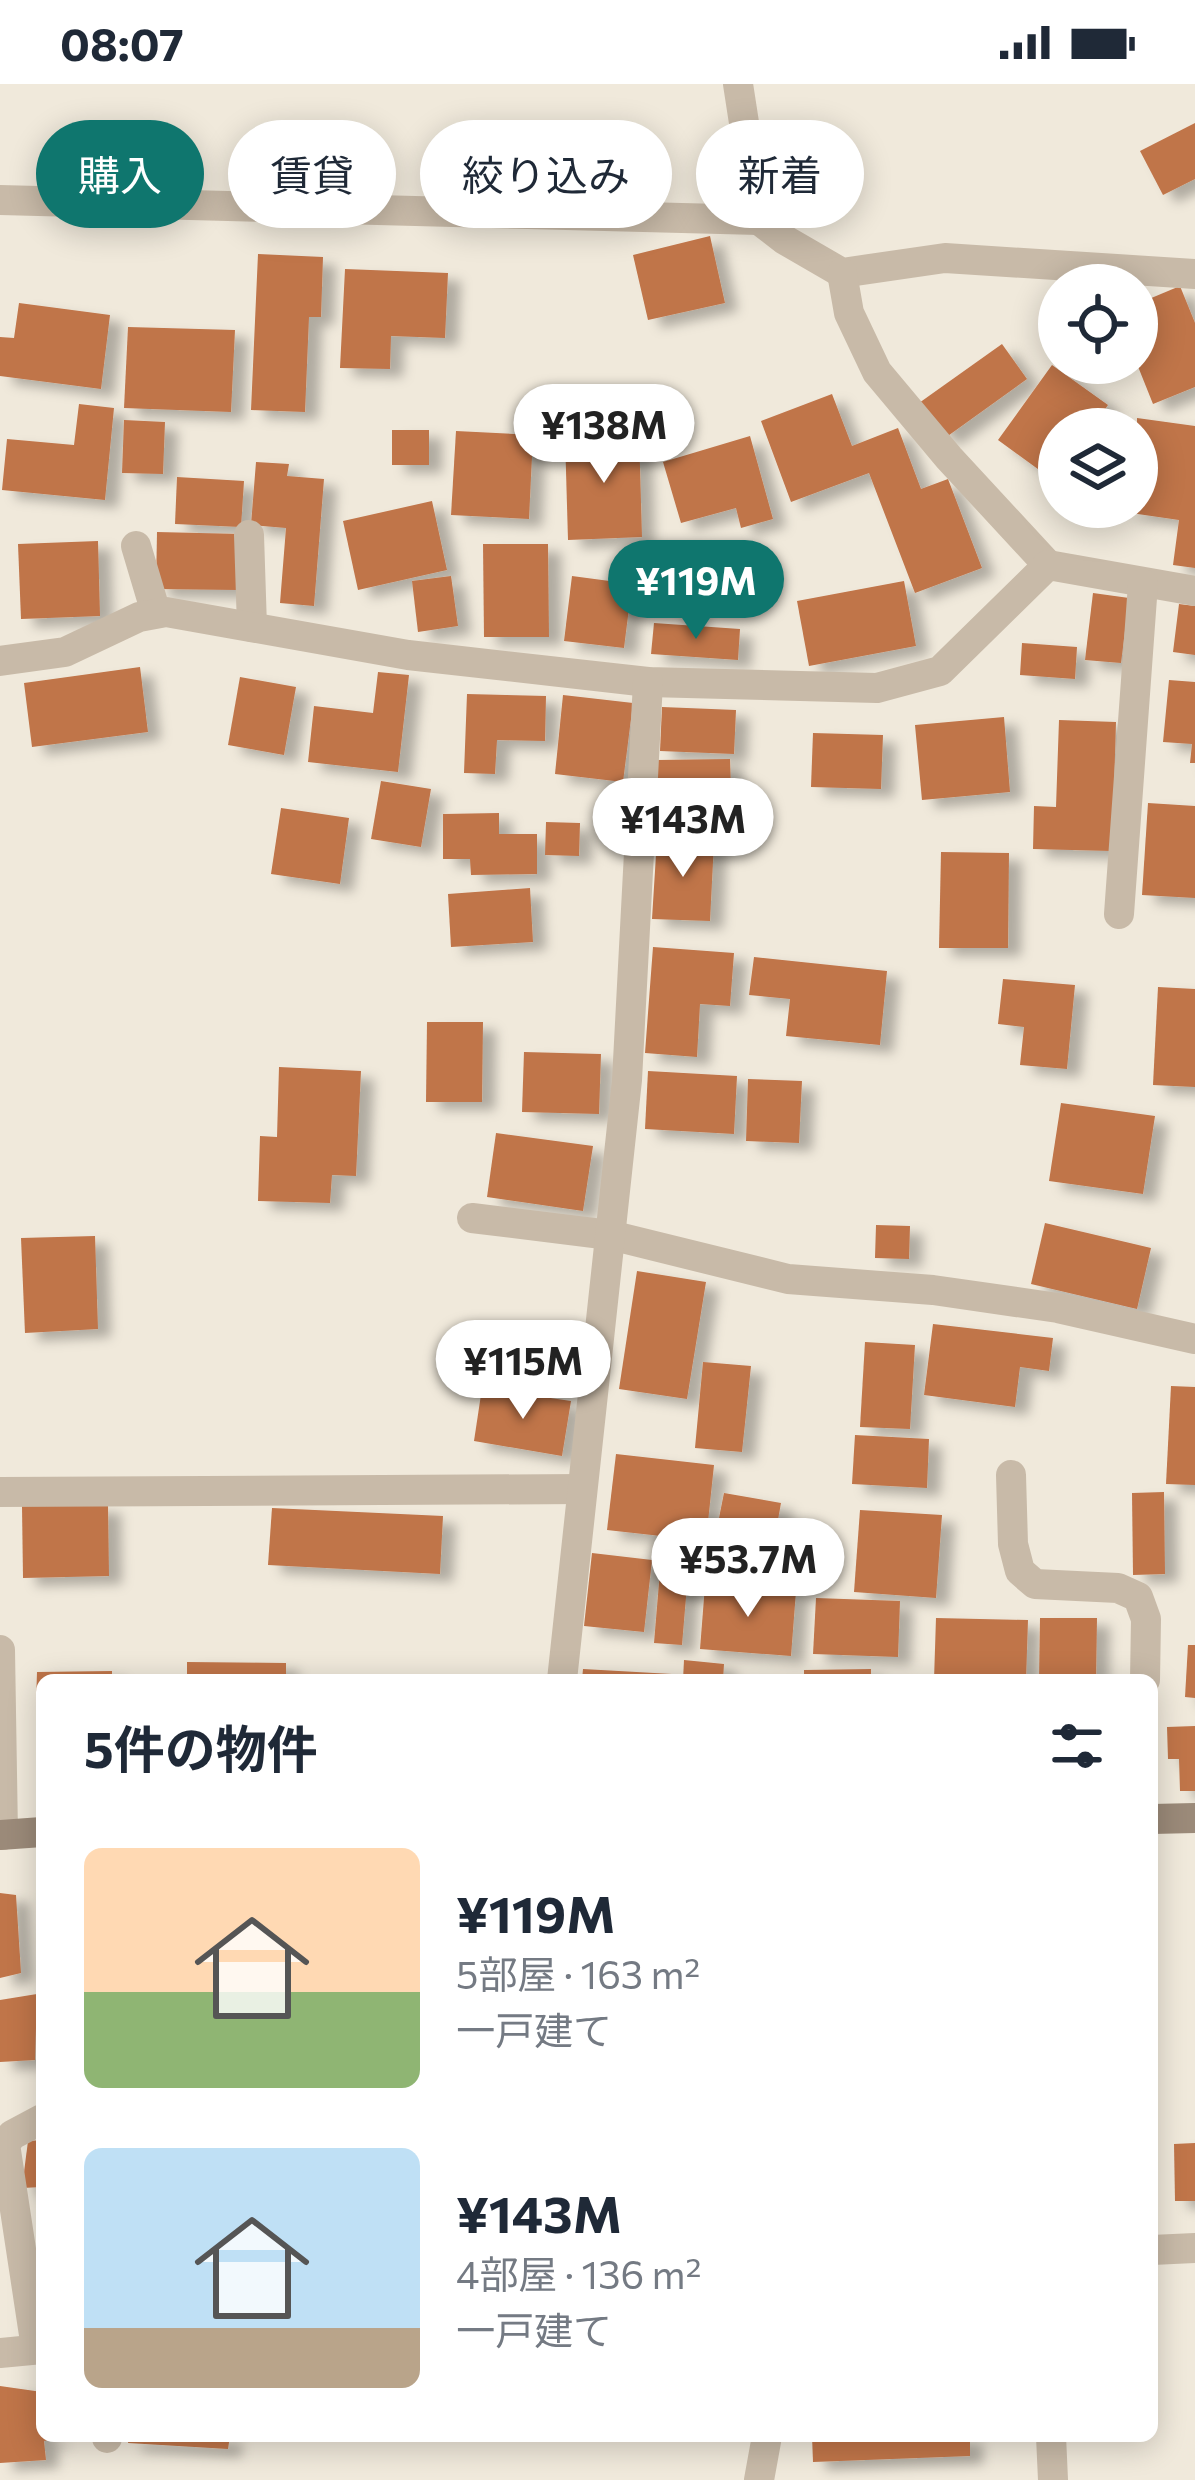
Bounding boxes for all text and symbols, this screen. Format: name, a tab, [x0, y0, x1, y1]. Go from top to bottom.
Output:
text: 08:07	[60, 15, 184, 70]
chip: 購入	[36, 120, 204, 228]
chip: 賃貸	[228, 120, 396, 228]
chip: 絞り込み	[420, 120, 672, 228]
chip: 新着	[696, 120, 864, 228]
map controls	[1038, 264, 1158, 528]
button: locate	[1038, 264, 1158, 384]
pin: ¥138M	[520, 384, 688, 486]
text: ¥138M	[540, 399, 668, 447]
button: layers	[1038, 408, 1158, 528]
pin: ¥119M	[612, 540, 780, 642]
text: ¥119M	[635, 555, 757, 603]
pin: ¥143M	[599, 778, 767, 880]
text: ¥143M	[620, 793, 746, 841]
pin: ¥115M	[439, 1320, 607, 1422]
text: ¥115M	[463, 1335, 583, 1383]
pin: ¥53.7M	[650, 1518, 846, 1620]
text: ¥53.7M	[678, 1533, 818, 1581]
icon: filters	[1044, 1713, 1110, 1779]
text: 5件の物件	[84, 1716, 318, 1779]
text: ¥119M	[456, 1881, 615, 1944]
icon: home	[180, 1896, 324, 2040]
text: 5部屋 · 163 m²	[456, 1949, 700, 1997]
text: 一戸建て	[456, 2005, 612, 2053]
text: ¥143M	[456, 2181, 622, 2244]
icon: home	[180, 2196, 324, 2340]
text: 4部屋 · 136 m²	[456, 2249, 701, 2297]
text: 一戸建て	[456, 2305, 612, 2353]

